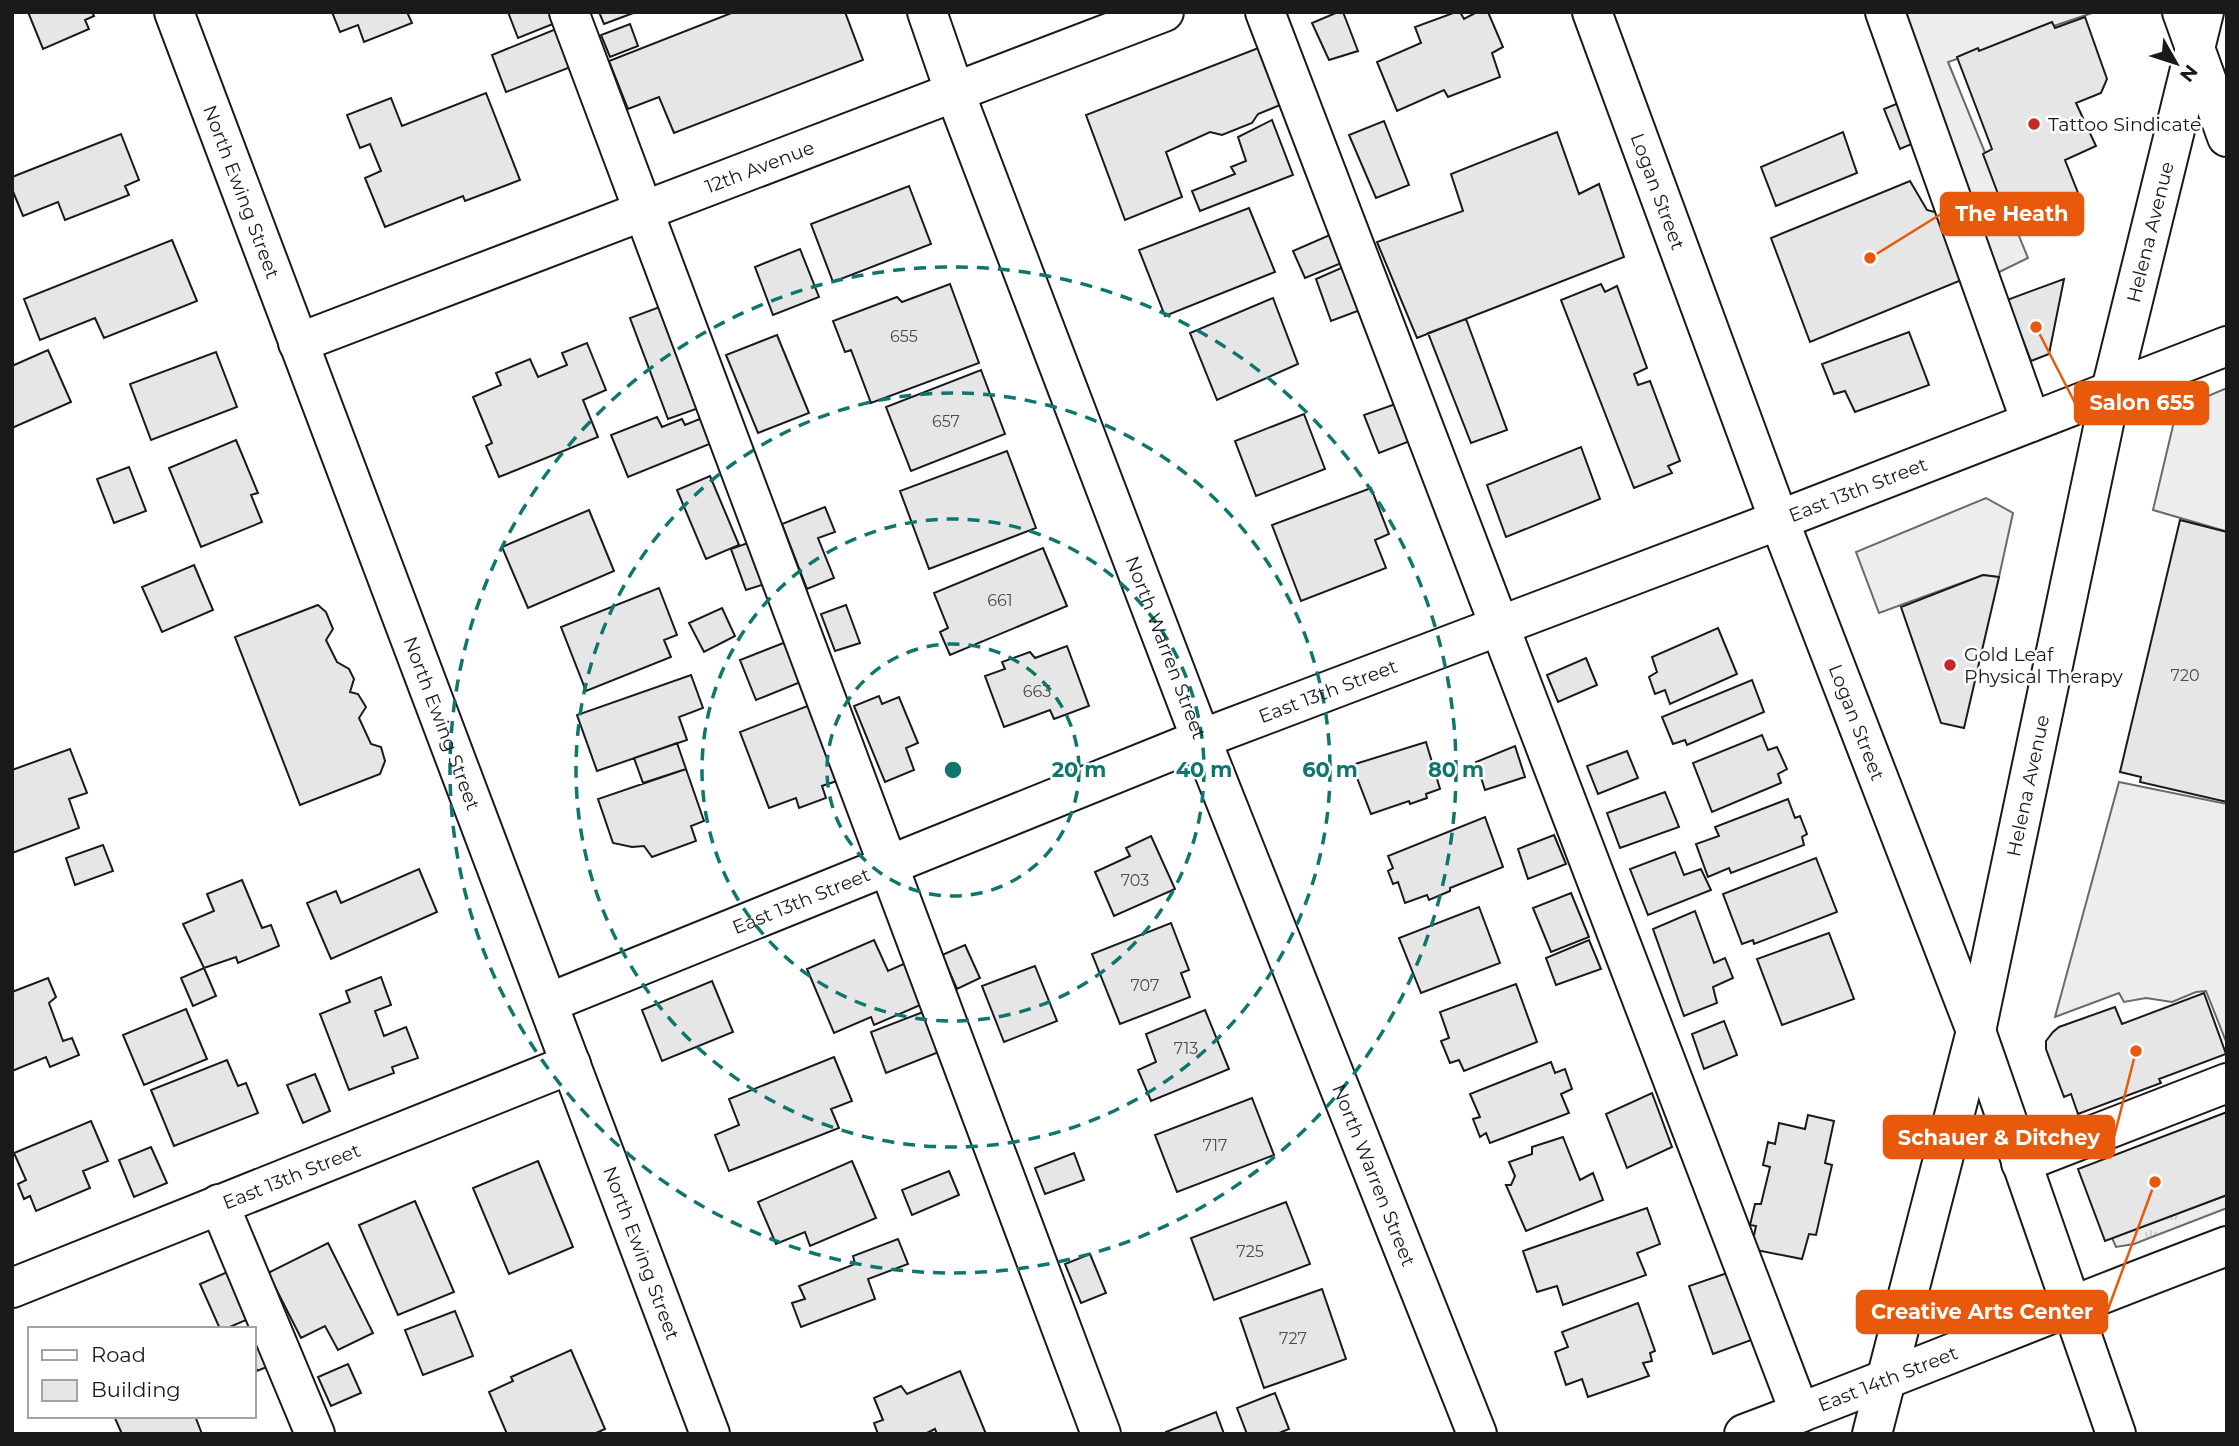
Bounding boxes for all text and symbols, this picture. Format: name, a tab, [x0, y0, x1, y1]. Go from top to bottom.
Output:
north arrow	[2141, 28, 2211, 98]
text: N	[2175, 60, 2203, 87]
street label: North Ewing Street	[198, 102, 284, 282]
place label: Tattoo Sindicate	[2048, 113, 2202, 136]
marker: Tattoo Sindicate	[2026, 116, 2042, 132]
street label: Logan Street	[1626, 130, 1690, 253]
street label: 12th Avenue	[702, 136, 817, 198]
street label: Helena Avenue	[2122, 159, 2179, 305]
callout: The Heath	[1941, 193, 2083, 235]
text: The Heath	[1955, 201, 2069, 226]
house number: 655	[890, 327, 918, 346]
callout: Salon 655	[2075, 382, 2208, 424]
text: Salon 655	[2089, 390, 2195, 415]
house number: 657	[932, 412, 960, 431]
street label: East 13th Street	[1786, 453, 1931, 527]
street label: North Warren Street	[1120, 553, 1211, 743]
house number: 661	[987, 591, 1013, 610]
street label: North Ewing Street	[398, 633, 485, 814]
place label: Gold Leaf Physical Therapy	[1964, 643, 2124, 688]
street label: East 13th Street	[1256, 655, 1401, 728]
marker: Gold Leaf Physical Therapy	[1942, 657, 1958, 673]
street label: Logan Street	[1824, 661, 1889, 784]
house number: 720	[2170, 666, 2200, 685]
house number: 663	[1023, 682, 1051, 701]
street label: Helena Avenue	[2002, 713, 2054, 859]
text: 20 m	[1052, 757, 1106, 782]
text: 40 m	[1176, 757, 1232, 782]
text: 60 m	[1302, 757, 1358, 782]
text: 80 m	[1428, 757, 1484, 782]
centre of rings	[941, 758, 965, 782]
street label: East 13th Street	[729, 863, 874, 939]
house number: 703	[1121, 871, 1149, 890]
house number: 707	[1131, 976, 1160, 995]
house number: 713	[1174, 1039, 1198, 1058]
street label: North Warren Street	[1327, 1081, 1420, 1270]
callout: Schauer & Ditchey	[1884, 1116, 2114, 1158]
text: Schauer & Ditchey	[1898, 1125, 2101, 1150]
house number: 717	[1203, 1136, 1227, 1155]
street label: East 13th Street	[219, 1138, 364, 1214]
street label: North Ewing Street	[598, 1163, 684, 1343]
house number: 725	[1236, 1242, 1264, 1261]
callout: Creative Arts Center	[1857, 1291, 2107, 1333]
text: Creative Arts Center	[1871, 1299, 2093, 1324]
legend	[28, 1327, 256, 1418]
house number: 727	[1279, 1329, 1307, 1348]
street label: East 14th Street	[1815, 1341, 1961, 1417]
text: Road	[91, 1342, 146, 1367]
text: Building	[91, 1377, 181, 1402]

